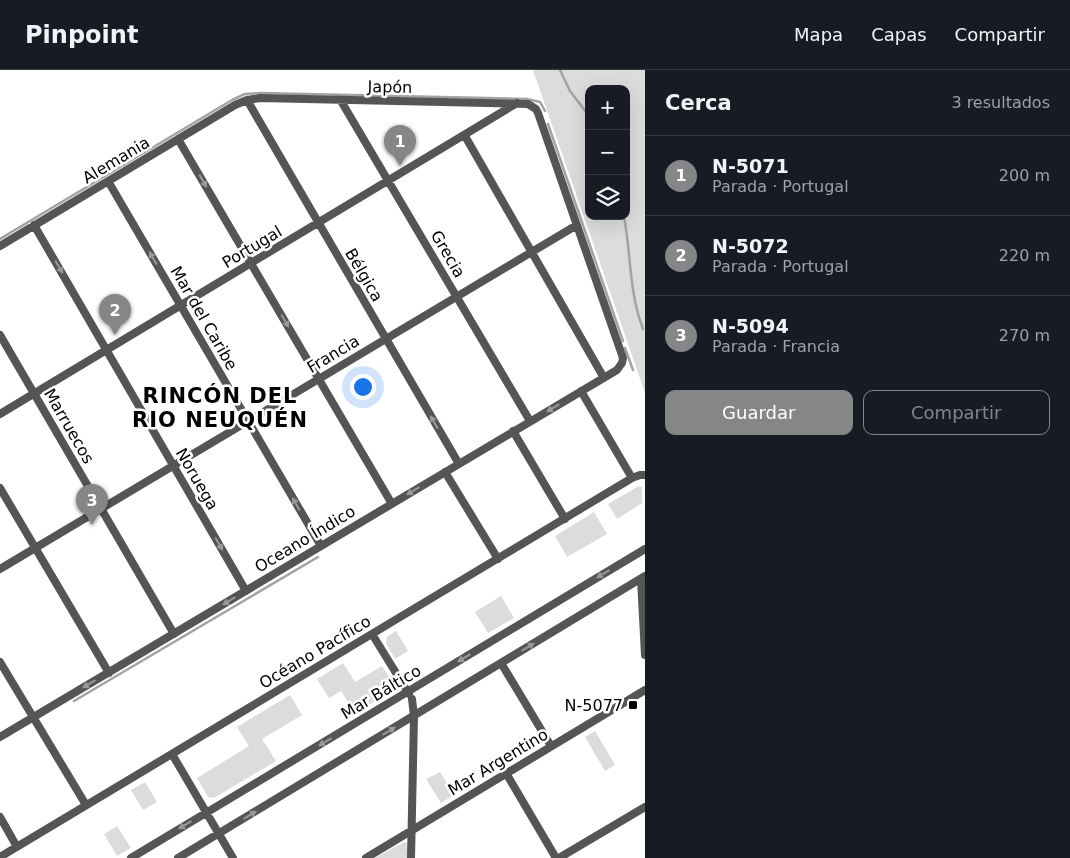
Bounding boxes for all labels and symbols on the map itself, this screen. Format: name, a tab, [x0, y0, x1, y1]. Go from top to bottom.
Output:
street label: Japón	[367, 77, 412, 97]
pin: 1	[384, 125, 416, 166]
street label: Alemania	[79, 133, 153, 187]
one-way arrow	[198, 175, 207, 188]
street label: Portugal	[219, 222, 285, 272]
street label: Grecia	[427, 227, 469, 281]
street label: Bélgica	[341, 245, 387, 305]
one-way arrow	[149, 250, 157, 265]
one-way arrow	[54, 261, 63, 274]
street label: Mar del Caribe	[167, 263, 241, 373]
pin: 2	[99, 294, 131, 335]
one-way arrow	[280, 315, 289, 328]
street label: Francia	[303, 331, 363, 377]
your location	[350, 374, 376, 400]
district label: RINCÓN DEL RIO NEUQUÉN	[132, 383, 308, 432]
street label: Marruecos	[40, 385, 98, 467]
one-way arrow	[546, 403, 559, 412]
one-way arrow	[430, 414, 438, 429]
street label: Noruega	[172, 445, 222, 513]
pin: 3	[76, 484, 108, 525]
one-way arrow	[407, 487, 420, 496]
one-way arrow	[292, 498, 301, 511]
street label: Oceano Índico	[251, 501, 359, 577]
one-way arrow	[215, 538, 224, 551]
one-way arrow	[597, 570, 610, 579]
one-way arrow	[222, 597, 235, 606]
street label: Océano Pacífico	[256, 611, 374, 693]
one-way arrow	[522, 642, 535, 651]
one-way arrow	[457, 653, 470, 662]
street label: Mar Báltico	[338, 661, 424, 723]
one-way arrow	[82, 680, 96, 689]
place label: N-5077	[565, 696, 623, 715]
marker: N-5077	[627, 699, 639, 711]
street label: Mar Argentino	[445, 725, 551, 799]
one-way arrow	[383, 726, 396, 735]
one-way arrow	[318, 737, 331, 746]
one-way arrow	[244, 810, 257, 819]
one-way arrow	[179, 821, 192, 830]

